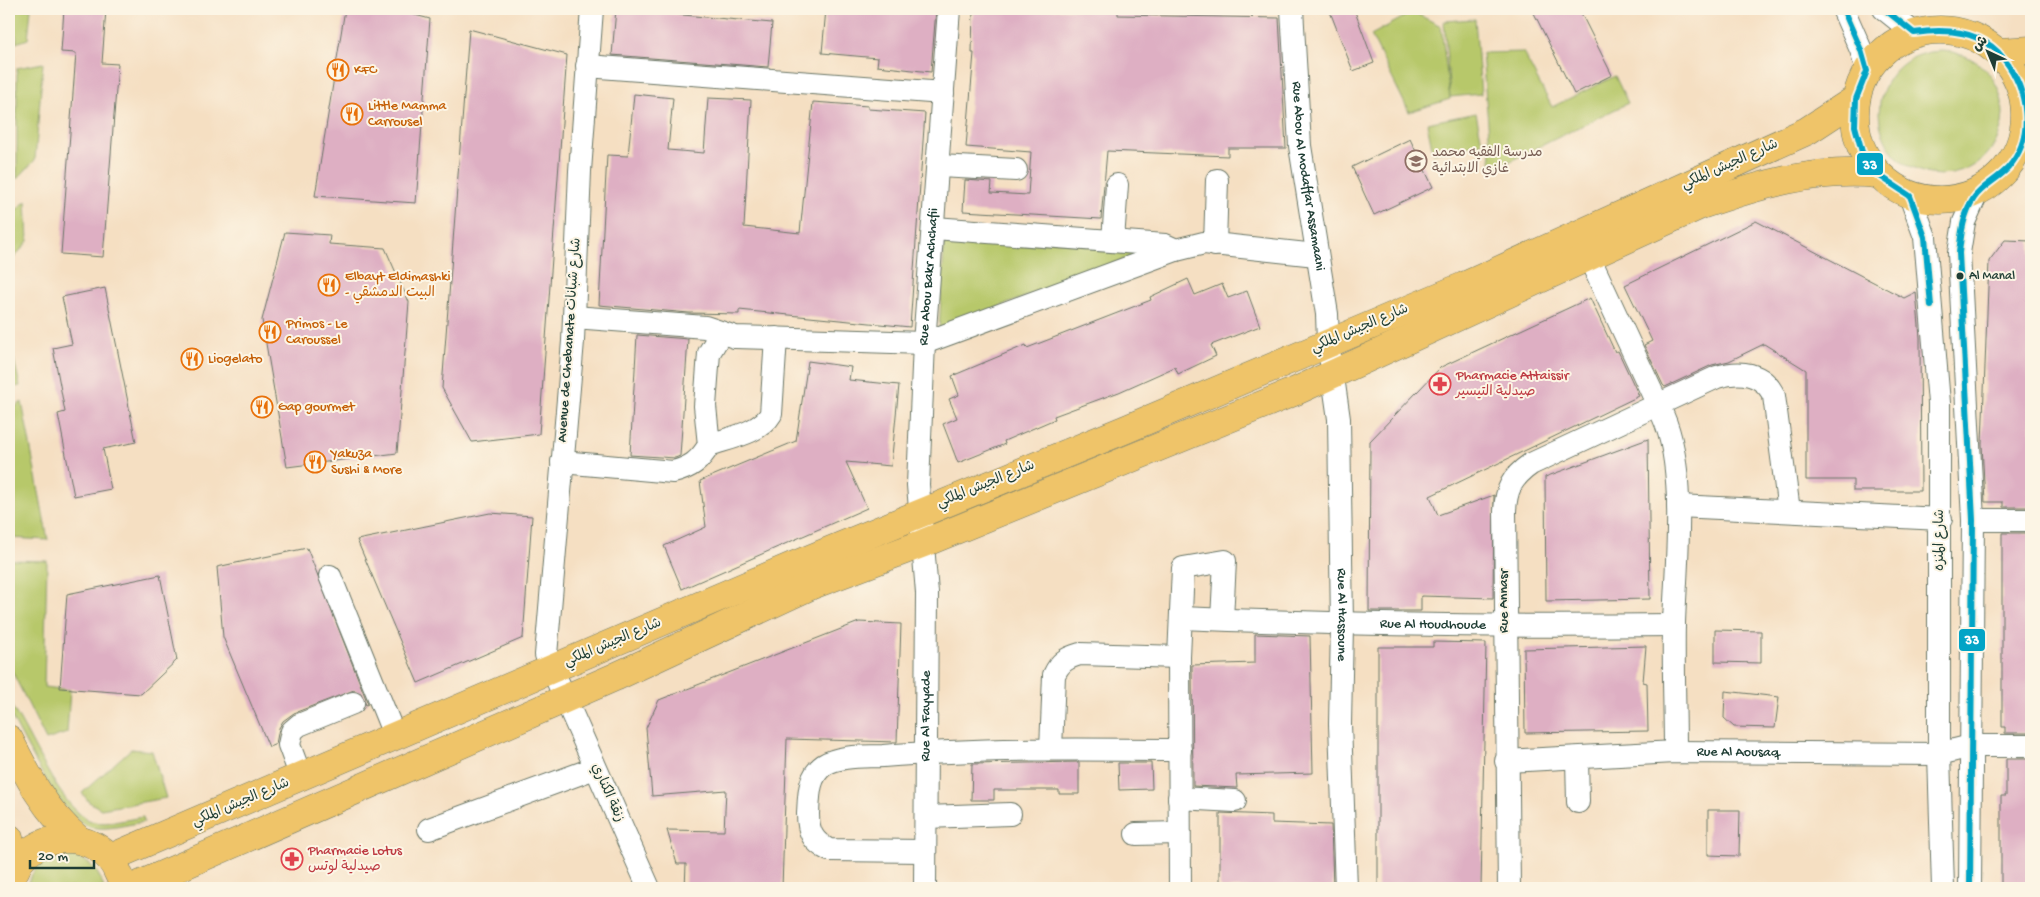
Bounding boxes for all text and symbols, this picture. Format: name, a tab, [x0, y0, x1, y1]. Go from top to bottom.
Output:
north arrow	[1962, 28, 2012, 78]
text: ش	[1969, 33, 1992, 56]
restaurant icon: KFC	[326, 58, 350, 82]
place label: KFC	[354, 62, 378, 79]
street label: Rue Abou Al Modaffar Assamaani	[1288, 81, 1328, 272]
place label: Little Mamma Carrousel	[368, 98, 448, 131]
restaurant icon: Little Mamma Carrousel	[340, 102, 364, 126]
street label: شارع الجيش الملكي	[1679, 136, 1782, 196]
place label: مدرسة الفقيه محمد غازي الابتدائية	[1432, 145, 1543, 178]
school or university icon: مدرسة الفقيه محمد غازي الابتدائية	[1404, 149, 1428, 173]
line badge: 33	[1856, 152, 1884, 176]
text: 33	[1862, 158, 1877, 175]
street label: Rue Abou Bakr Achchafii	[915, 207, 943, 346]
street label: Avenue de Chebanate شارع شبانات	[554, 237, 586, 443]
place label: Elbayt Eldimashki - البيت الدمشقي	[345, 269, 451, 304]
place label: Al Manal	[1969, 269, 2015, 284]
marker: Al Manal	[1955, 271, 1965, 281]
restaurant icon: Elbayt Eldimashki - البيت الدمشقي	[317, 273, 341, 297]
street label: شارع الجيش الملكي	[1309, 301, 1412, 359]
place label: Primos - Le Caroussel	[285, 316, 348, 349]
restaurant icon: Primos - Le Caroussel	[258, 320, 282, 344]
restaurant icon: Liogelato	[180, 347, 204, 371]
place label: Liogelato	[208, 351, 262, 368]
place label: Pharmacie Attaissir صيدلية التيسير	[1455, 368, 1570, 401]
pharmacy icon: Pharmacie Attaissir صيدلية التيسير	[1428, 372, 1452, 396]
restaurant icon: Gap gourmet	[250, 395, 274, 419]
place label: Gap gourmet	[278, 399, 356, 416]
place label: Yakuza Sushi & More	[329, 446, 403, 479]
restaurant icon: Yakuza Sushi & More	[303, 450, 327, 474]
street label: شارع الجيش الملكي	[935, 458, 1038, 514]
street label: شارع المنزه	[1932, 509, 1949, 571]
street label: Rue Al Hassoune	[1333, 568, 1351, 662]
street label: Rue Annasr	[1496, 568, 1513, 633]
street label: شارع الجيش الملكي	[562, 615, 665, 673]
street label: Rue Al Houdhoude	[1380, 616, 1487, 634]
line badge: 33	[1958, 628, 1986, 652]
text: 33	[1964, 633, 1979, 650]
street label: Rue Al Fayyade	[917, 670, 935, 762]
street label: Rue Al Aousaq	[1696, 744, 1782, 761]
street label: زنقة الكناري	[587, 761, 627, 825]
street label: شارع الجيش الملكي	[190, 775, 293, 833]
scale bar	[30, 837, 94, 869]
place label: Pharmacie Lotus صيدلية لوتس	[307, 843, 403, 876]
pharmacy icon: Pharmacie Lotus صيدلية لوتس	[280, 847, 304, 871]
text: 20 m	[38, 848, 68, 866]

